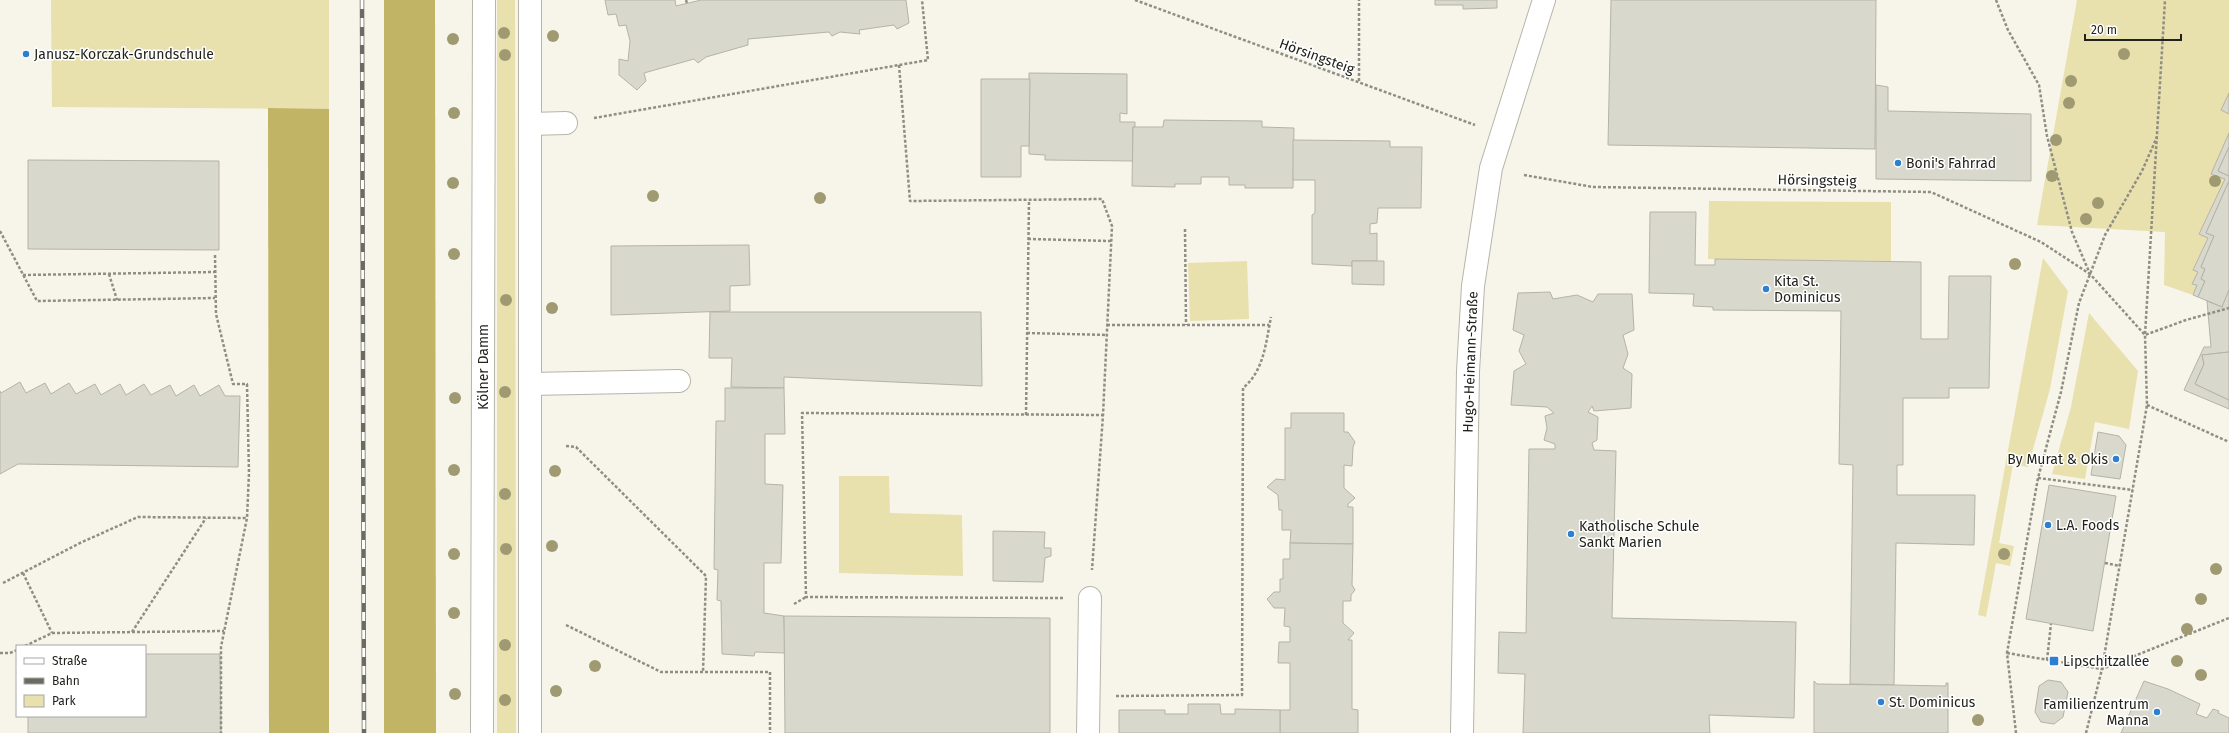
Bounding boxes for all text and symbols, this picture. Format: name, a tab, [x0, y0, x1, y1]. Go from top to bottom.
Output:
scale bar	[2085, 16, 2181, 42]
text: 20 m	[2091, 23, 2117, 37]
street label: Hörsingsteig	[1277, 35, 1358, 78]
place label: Janusz-Korczak-Grundschule	[34, 46, 214, 63]
marker: Janusz-Korczak-Grundschule	[21, 49, 31, 59]
place label: Boni's Fahrrad	[1906, 155, 1996, 172]
marker: Boni's Fahrrad	[1893, 158, 1903, 168]
street label: Hörsingsteig	[1777, 171, 1857, 190]
place label: Kita St. Dominicus	[1774, 273, 1841, 306]
marker: Kita St. Dominicus	[1761, 284, 1771, 294]
street label: Hugo-Heimann-Straße	[1460, 291, 1481, 433]
street label: Kölner Damm	[475, 324, 492, 410]
place label: By Murat & Okis	[2007, 451, 2108, 468]
marker: By Murat & Okis	[2111, 454, 2121, 464]
place label: L.A. Foods	[2056, 517, 2120, 534]
place label: Katholische Schule Sankt Marien	[1579, 518, 1699, 551]
marker: L.A. Foods	[2043, 520, 2053, 530]
marker: Katholische Schule Sankt Marien	[1566, 529, 1576, 539]
legend	[16, 645, 146, 717]
place label: Lipschitzallee	[2063, 653, 2149, 670]
text: Straße	[52, 654, 87, 668]
marker: Lipschitzallee	[2048, 655, 2060, 667]
text: Bahn	[52, 674, 80, 688]
text: Park	[52, 694, 76, 708]
place label: St. Dominicus	[1889, 694, 1976, 711]
place label: Familienzentrum Manna	[2043, 696, 2149, 729]
marker: St. Dominicus	[1876, 697, 1886, 707]
marker: Familienzentrum Manna	[2152, 707, 2162, 717]

